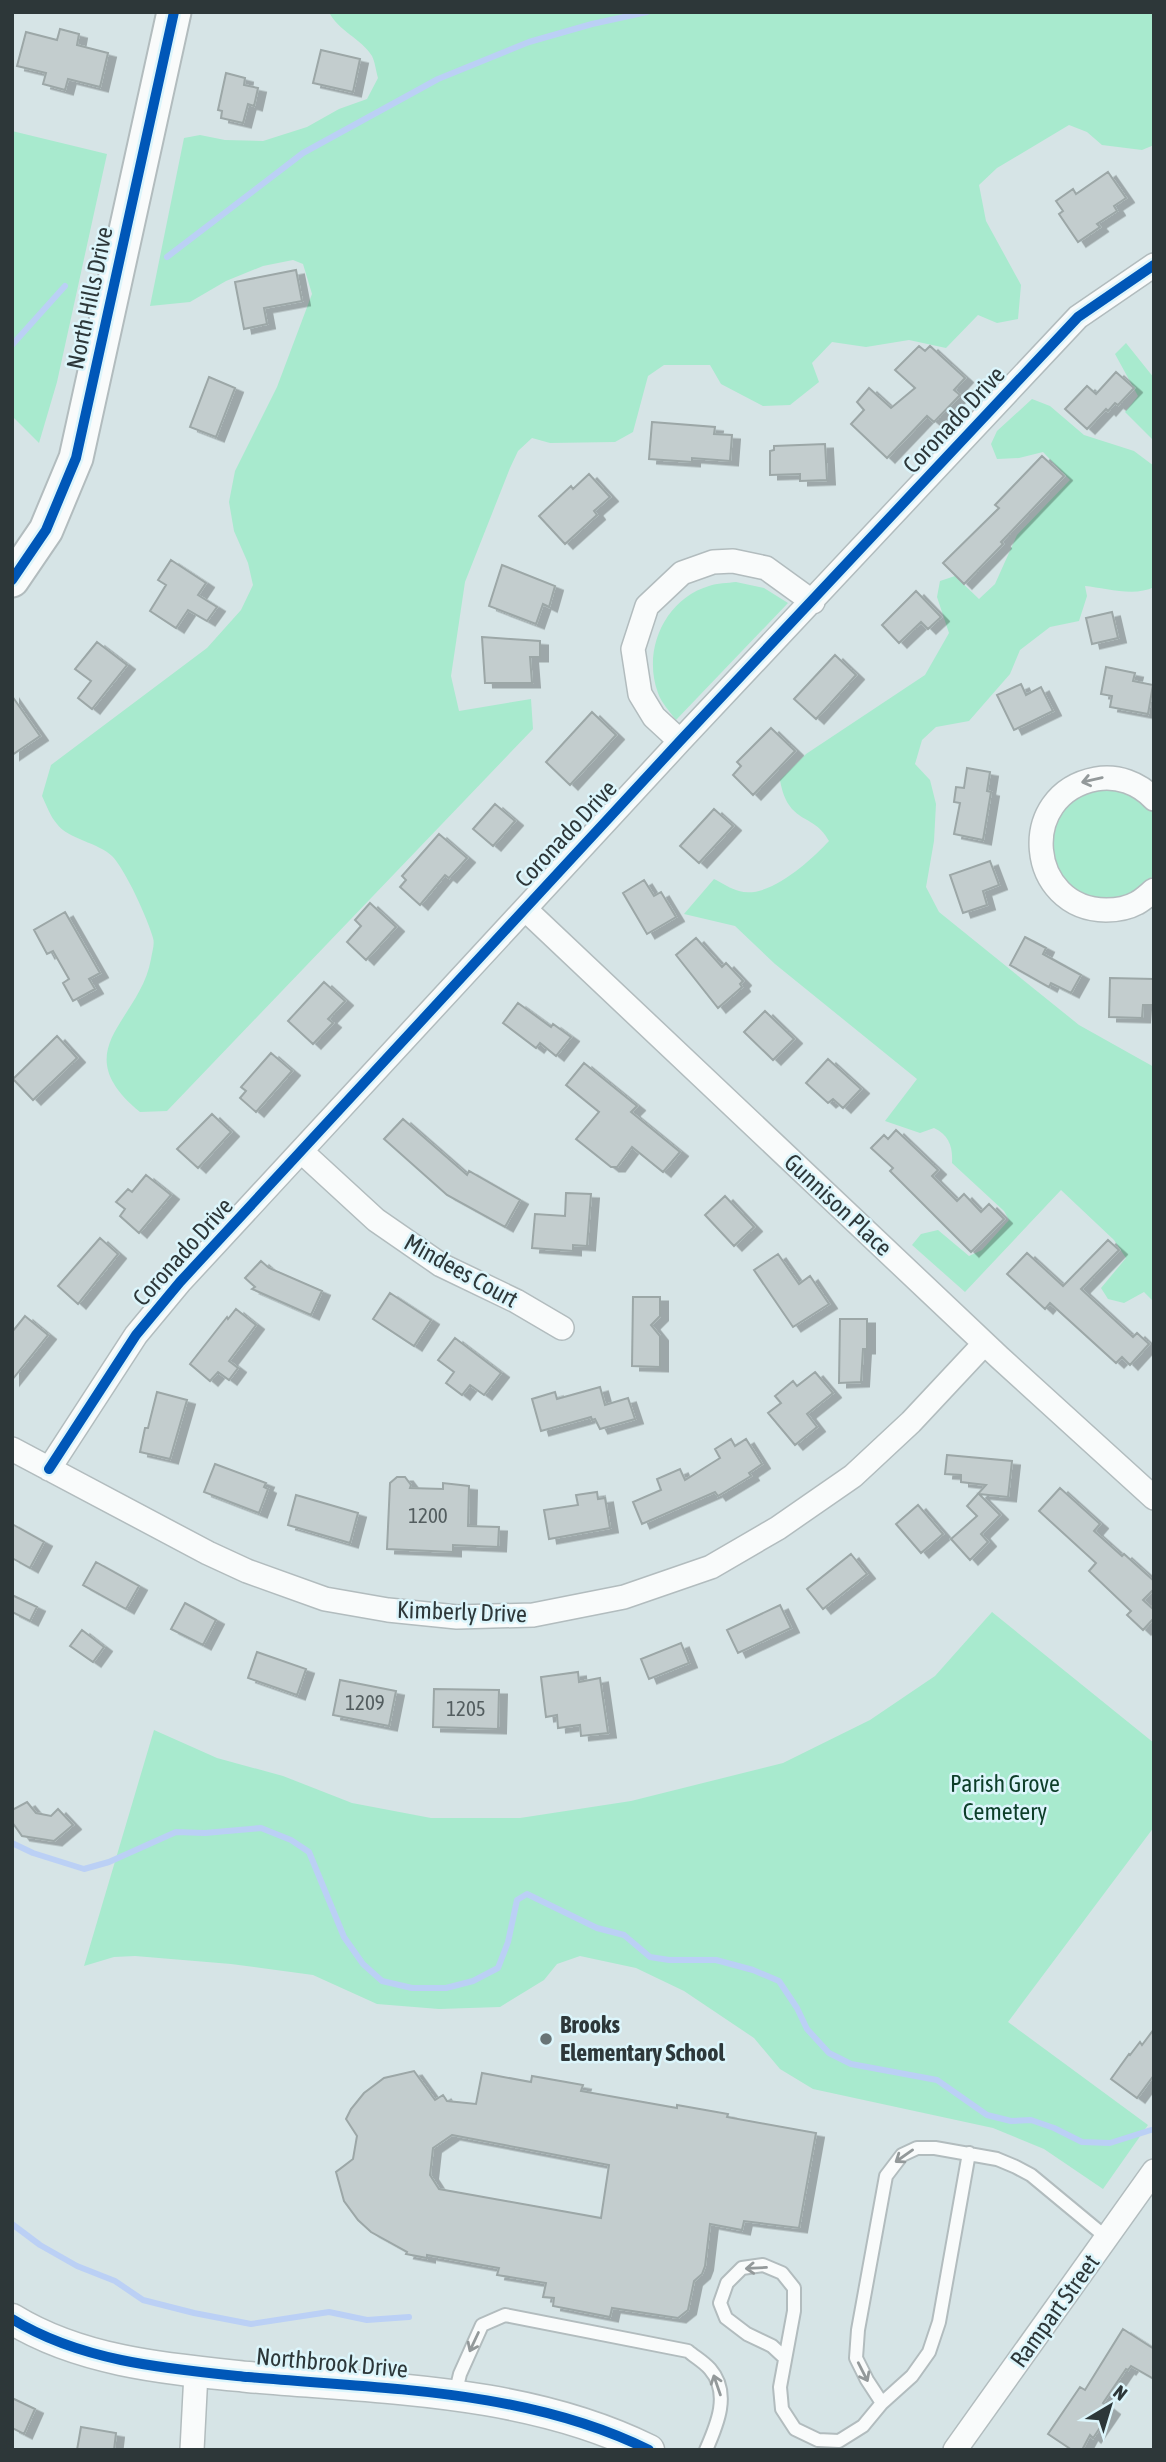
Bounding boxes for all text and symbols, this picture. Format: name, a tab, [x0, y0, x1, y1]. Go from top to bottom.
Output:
street label: North Hills Drive	[61, 224, 118, 371]
street label: Coronado Drive	[897, 361, 1010, 479]
one-way arrow	[1081, 774, 1104, 788]
street label: Coronado Drive	[509, 775, 622, 893]
street label: Gunnison Place	[779, 1148, 898, 1261]
street label: Coronado Drive	[127, 1192, 238, 1311]
street label: Mindees Court	[400, 1228, 523, 1313]
house number: 1200	[408, 1503, 448, 1527]
street label: Kimberly Drive	[397, 1596, 527, 1627]
house number: 1209	[345, 1690, 385, 1714]
house number: 1205	[446, 1696, 486, 1720]
park label: Parish Grove Cemetery	[950, 1770, 1060, 1825]
place label: Brooks Elementary School	[560, 2011, 726, 2066]
marker: Brooks Elementary School	[538, 2031, 554, 2047]
one-way arrow	[895, 2149, 914, 2163]
street label: Rampart Street	[1005, 2249, 1105, 2372]
one-way arrow	[745, 2261, 768, 2274]
one-way arrow	[467, 2331, 480, 2352]
street label: Northbrook Drive	[255, 2342, 409, 2383]
one-way arrow	[857, 2361, 871, 2382]
north arrow	[1075, 2371, 1145, 2441]
one-way arrow	[710, 2375, 722, 2396]
text: N	[1109, 2380, 1132, 2405]

